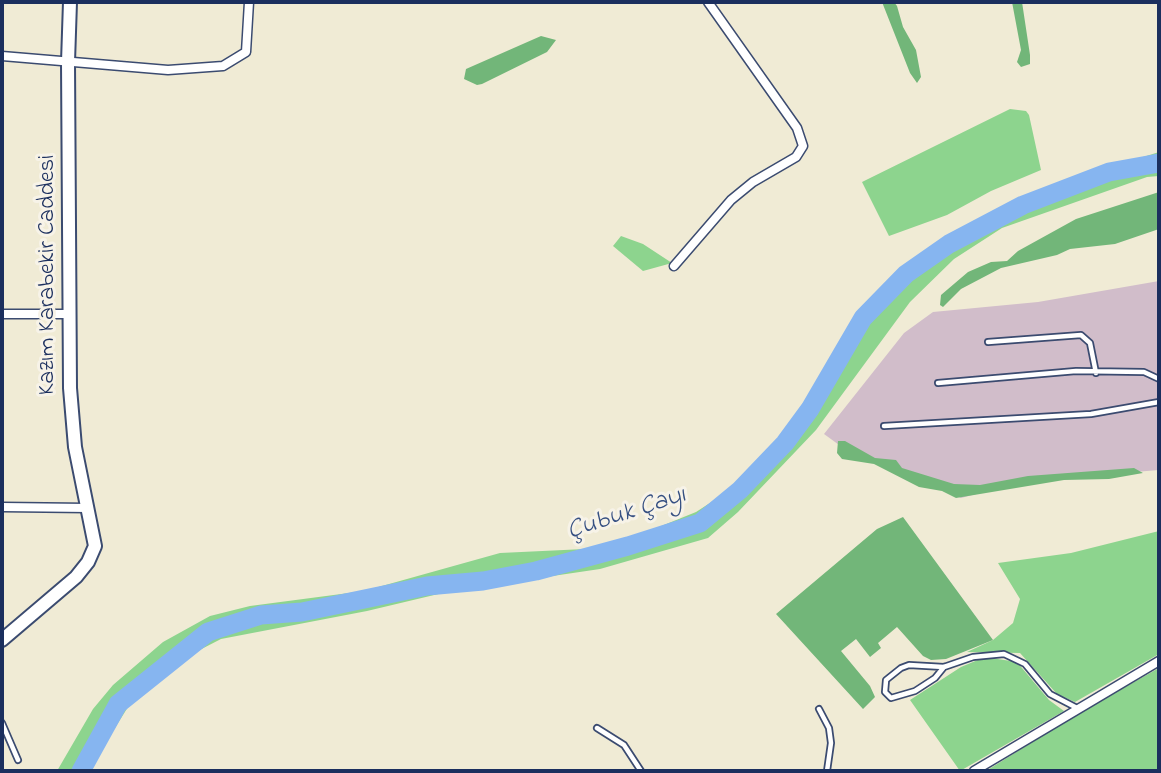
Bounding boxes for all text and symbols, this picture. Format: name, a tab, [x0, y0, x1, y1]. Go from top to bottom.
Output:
street label: Kazım Karabekir Caddesi	[35, 155, 63, 395]
water label: Çubuk Çayı	[564, 481, 690, 549]

